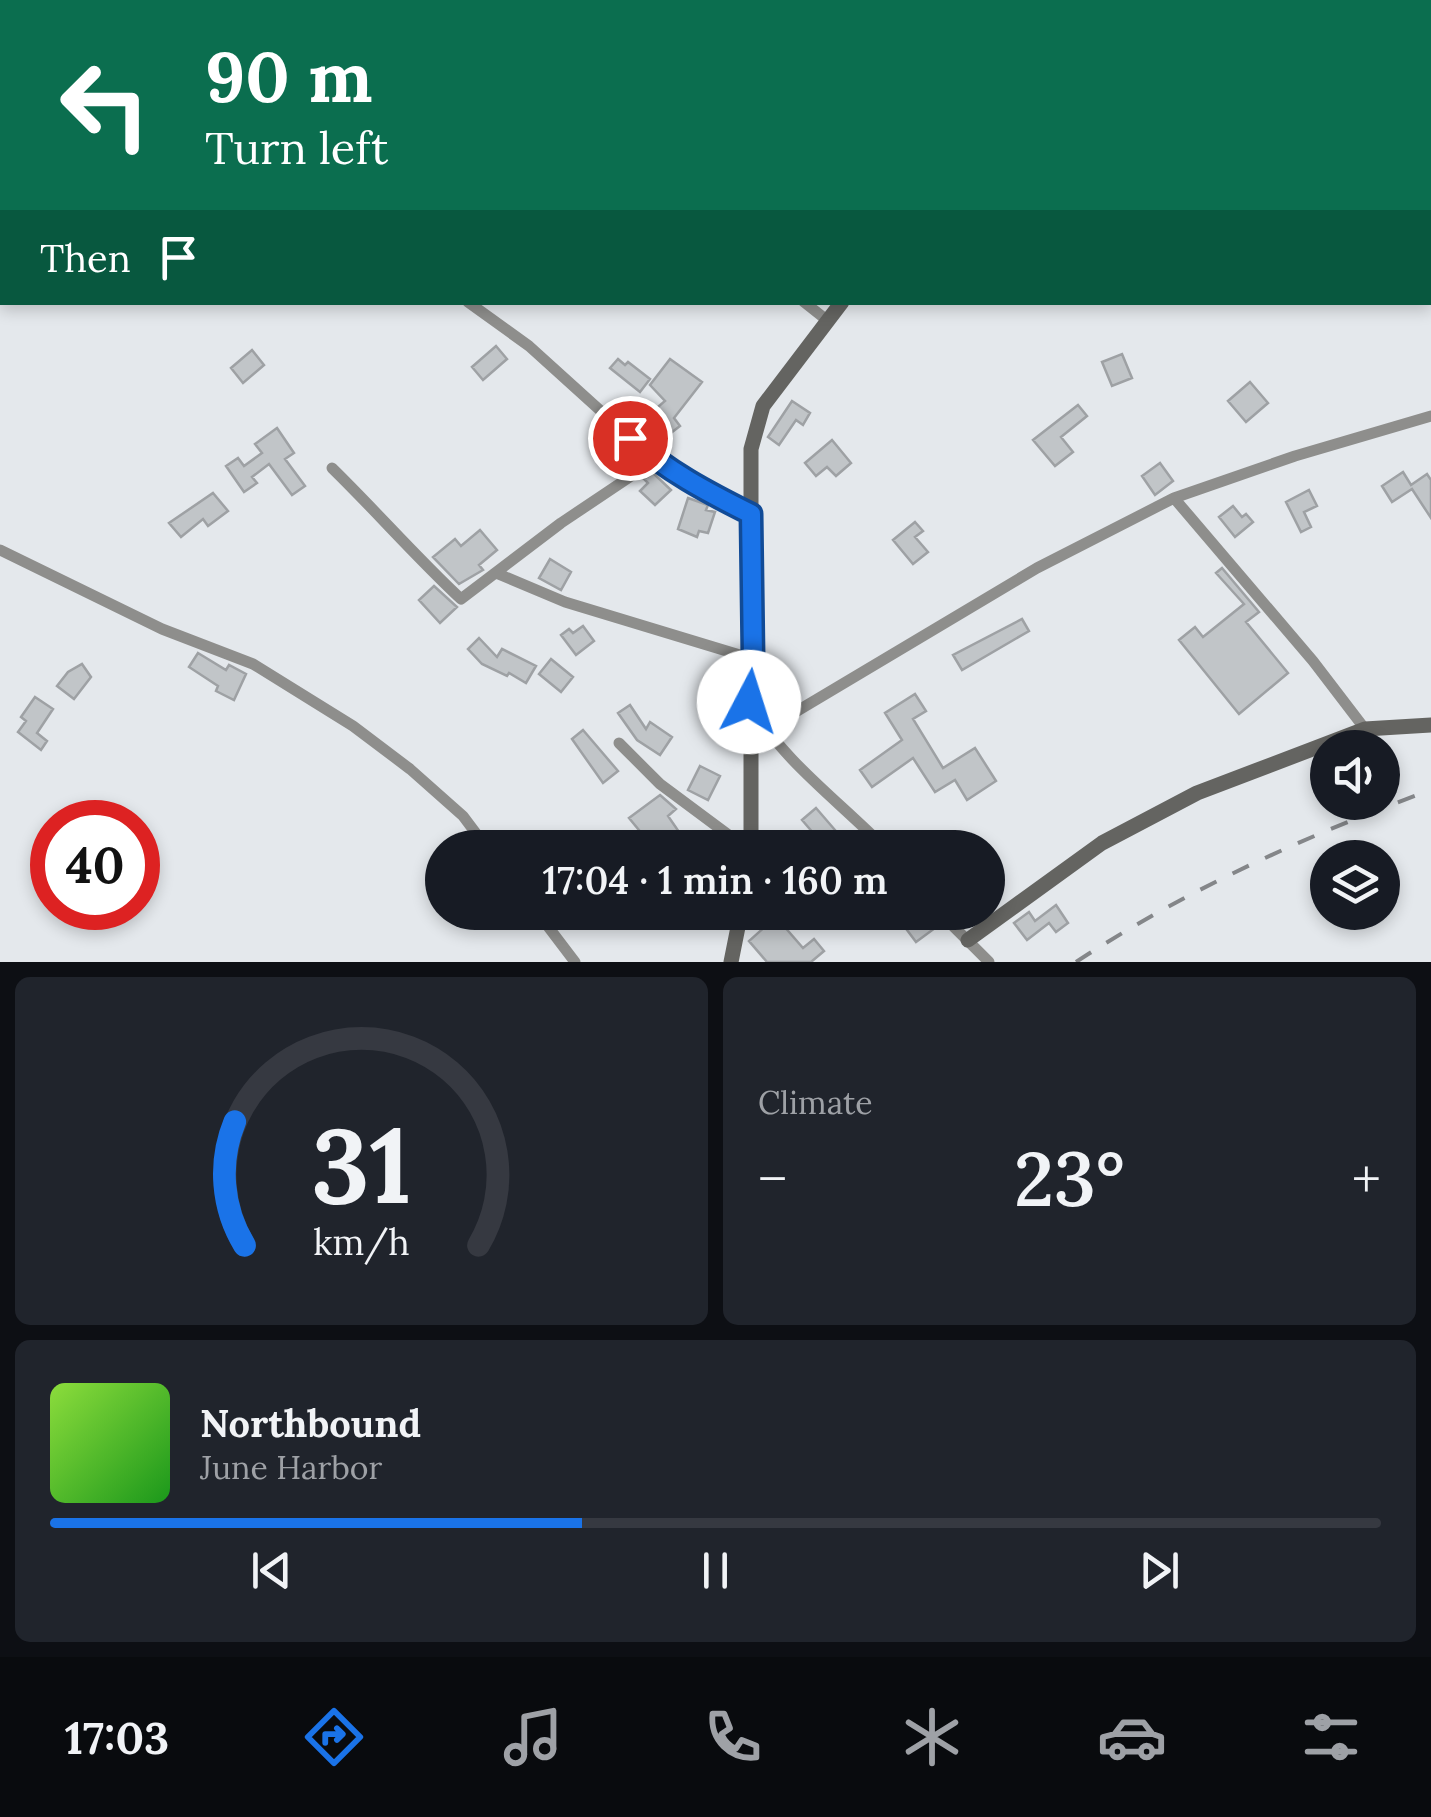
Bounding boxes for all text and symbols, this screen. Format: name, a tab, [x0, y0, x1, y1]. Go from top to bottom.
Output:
text: 90 m	[205, 32, 373, 121]
icon: left	[40, 40, 170, 170]
text: Turn left	[205, 119, 388, 176]
icon: arrive	[151, 230, 206, 285]
text: Then	[40, 234, 131, 282]
pin	[588, 396, 673, 481]
icon: arrive	[603, 411, 658, 466]
position arrow	[697, 650, 801, 754]
map controls	[1310, 730, 1400, 930]
button: sound	[1310, 730, 1400, 820]
speed limit sign: 40	[30, 800, 160, 930]
button: layers	[1310, 840, 1400, 930]
text: 17:04 · 1 min · 160 m	[542, 856, 888, 904]
text: Climate	[758, 1082, 873, 1123]
text: 31	[311, 1098, 412, 1231]
text: 23°	[1014, 1131, 1125, 1227]
text: −	[758, 1144, 787, 1214]
text: +	[1352, 1144, 1381, 1214]
text: km/h	[313, 1219, 410, 1265]
text: Northbound	[200, 1399, 421, 1447]
text: June Harbor	[200, 1447, 382, 1488]
icon: previous	[244, 1543, 299, 1598]
icon: pause	[688, 1543, 743, 1598]
icon: next	[1132, 1543, 1187, 1598]
icon: directions	[299, 1702, 369, 1772]
icon: music	[498, 1702, 568, 1772]
icon: phone	[698, 1702, 768, 1772]
icon: climate	[897, 1702, 967, 1772]
icon: car	[1097, 1702, 1167, 1772]
icon: filters	[1296, 1702, 1366, 1772]
text: 17:03	[65, 1709, 169, 1766]

